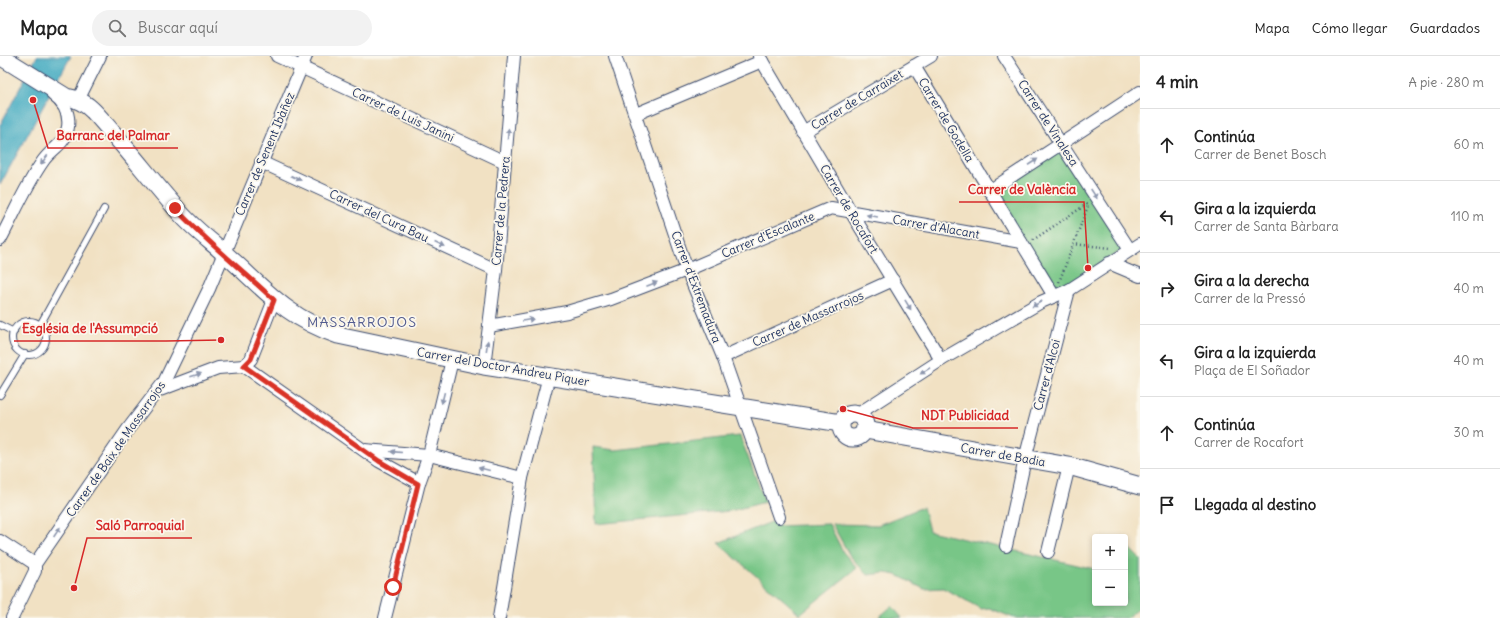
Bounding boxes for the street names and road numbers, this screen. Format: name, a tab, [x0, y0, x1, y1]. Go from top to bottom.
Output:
street label: Carrer de Carraixet	[808, 66, 905, 133]
street label: Carrer de Godella	[915, 75, 978, 165]
street label: Carrer de Vinalesa	[1015, 77, 1082, 169]
street label: Carrer de Luis Janini	[350, 84, 457, 145]
street label: Carrer de Senent Ibàñez	[232, 90, 297, 218]
street label: Carrer de la Pedrera	[488, 155, 513, 266]
street label: Carrer de Rocafort	[817, 161, 882, 256]
street label: Carrer del Cura Bau	[327, 186, 431, 245]
street label: Carrer d'Escalante	[719, 208, 817, 261]
street label: Carrer d'Alacant	[891, 211, 981, 242]
street label: Carrer d'Extremadura	[668, 229, 725, 345]
street label: Carrer de Massarrojos	[750, 287, 866, 350]
street label: Carrer d'Alcoi	[1030, 338, 1063, 412]
street label: Carrer del Doctor Andreu Piquer	[416, 344, 590, 389]
street label: Carrer de Baix de Massarrojos	[63, 378, 168, 520]
street label: Carrer de Badia	[959, 440, 1047, 469]

